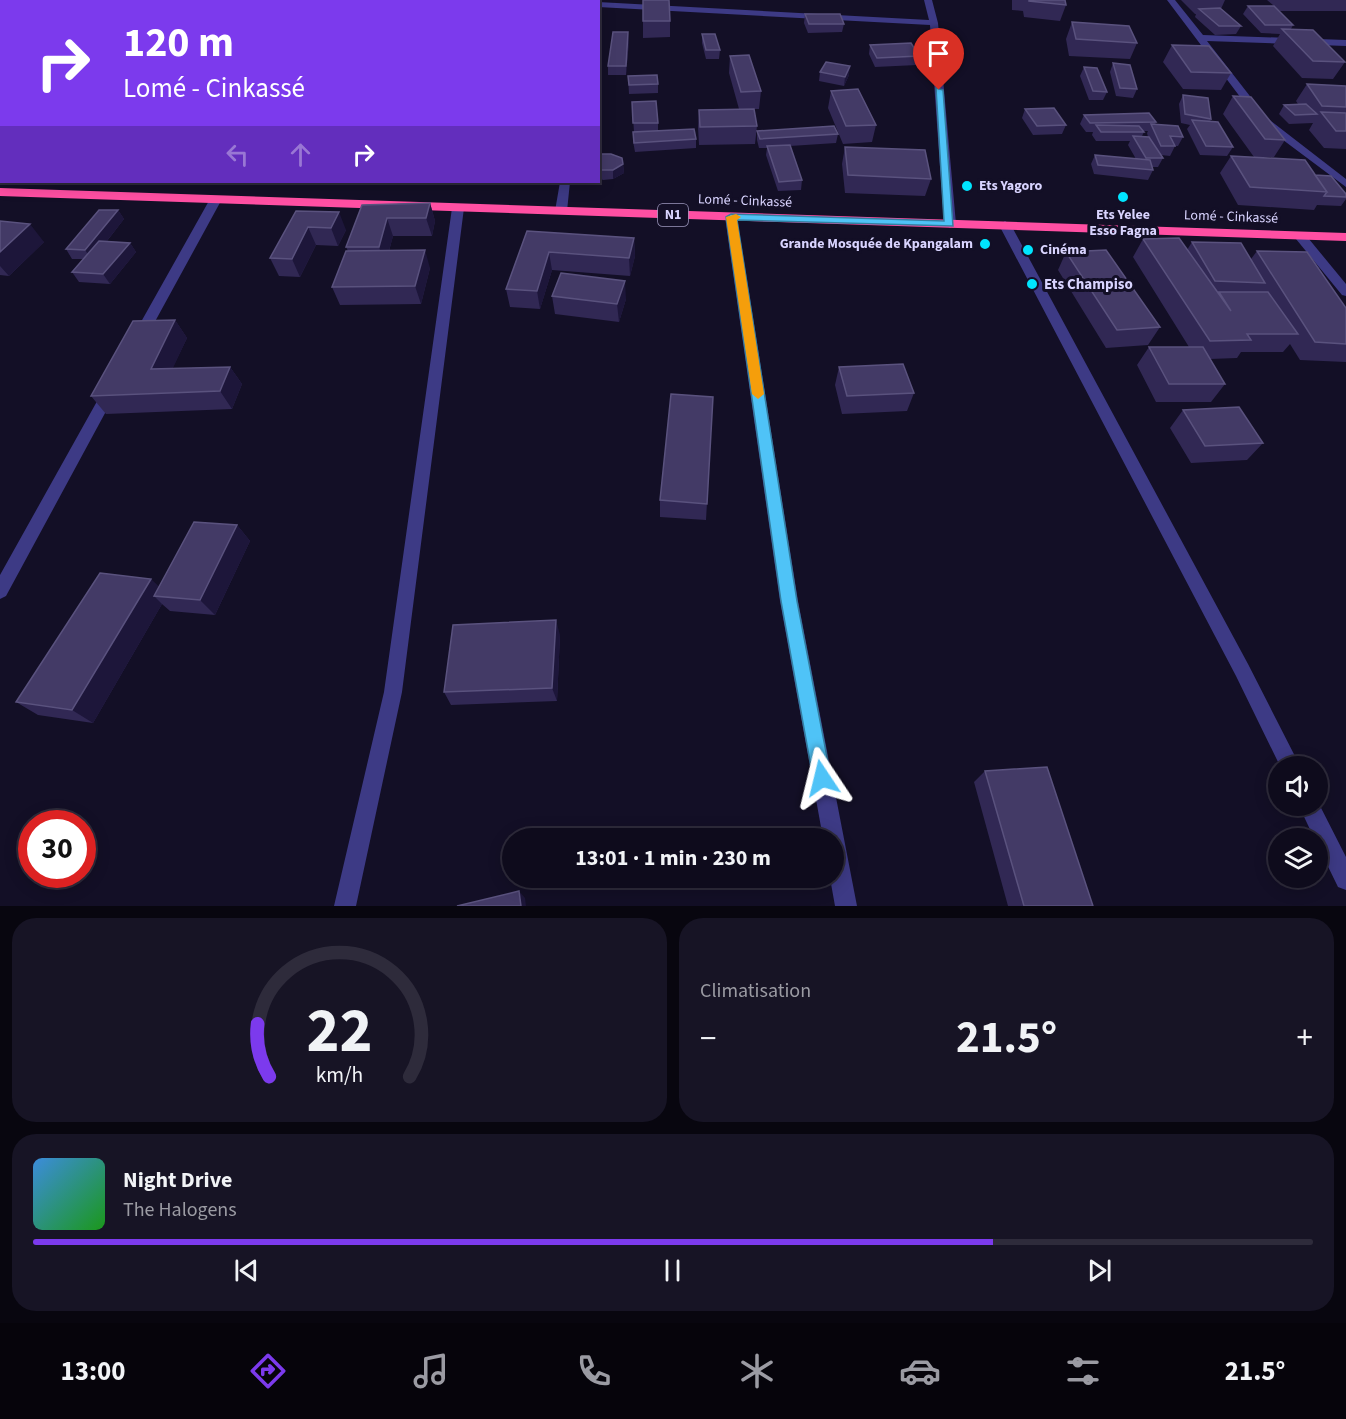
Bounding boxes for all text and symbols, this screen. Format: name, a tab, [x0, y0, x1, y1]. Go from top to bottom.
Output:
text: 120 m	[123, 13, 234, 73]
icon: right	[24, 24, 102, 102]
pin	[913, 28, 964, 90]
icon: arrive	[922, 37, 955, 70]
text: Lomé - Cinkassé	[123, 69, 305, 108]
icon: left	[221, 138, 254, 171]
icon: ahead	[284, 138, 317, 171]
icon: right	[347, 138, 380, 171]
place label: Ets Yagoro	[979, 176, 1043, 196]
marker: Ets Yagoro	[960, 179, 974, 193]
street label: Lomé - Cinkassé	[698, 189, 793, 213]
marker: Ets Yelee Esso Fagna	[1116, 190, 1130, 204]
road number: N1	[658, 204, 688, 226]
place label: Ets Yelee Esso Fagna	[1089, 205, 1157, 241]
street label: Lomé - Cinkassé	[1184, 205, 1279, 229]
place label: Grande Mosquée de Kpangalam	[780, 234, 973, 254]
marker: Grande Mosquée de Kpangalam	[978, 237, 992, 251]
place label: Cinéma	[1040, 240, 1087, 260]
marker: Cinéma	[1021, 243, 1035, 257]
place label: Ets Champiso	[1044, 274, 1133, 295]
marker: Ets Champiso	[1025, 277, 1039, 291]
position arrow	[790, 746, 854, 810]
map controls	[1268, 756, 1328, 888]
button: sound	[1268, 756, 1328, 816]
speed limit sign: 30	[18, 810, 96, 888]
button: layers	[1268, 828, 1328, 888]
text: 13:01 · 1 min · 230 m	[575, 842, 771, 874]
text: Climatisation	[700, 977, 811, 1005]
text: 22	[307, 987, 372, 1076]
text: 21.5°	[956, 1006, 1057, 1070]
text: −	[700, 1015, 716, 1062]
text: +	[1297, 1015, 1313, 1062]
text: km/h	[316, 1060, 363, 1091]
text: Night Drive	[123, 1164, 232, 1196]
text: The Halogens	[123, 1196, 237, 1224]
icon: previous	[230, 1254, 263, 1287]
icon: pause	[656, 1254, 689, 1287]
icon: next	[1083, 1254, 1116, 1287]
icon: directions	[247, 1350, 289, 1392]
icon: music	[410, 1350, 452, 1392]
icon: phone	[573, 1350, 615, 1392]
icon: climate	[736, 1350, 778, 1392]
icon: car	[899, 1350, 941, 1392]
icon: filters	[1062, 1350, 1104, 1392]
text: 13:00	[61, 1352, 126, 1391]
text: 21.5°	[1225, 1352, 1285, 1391]

